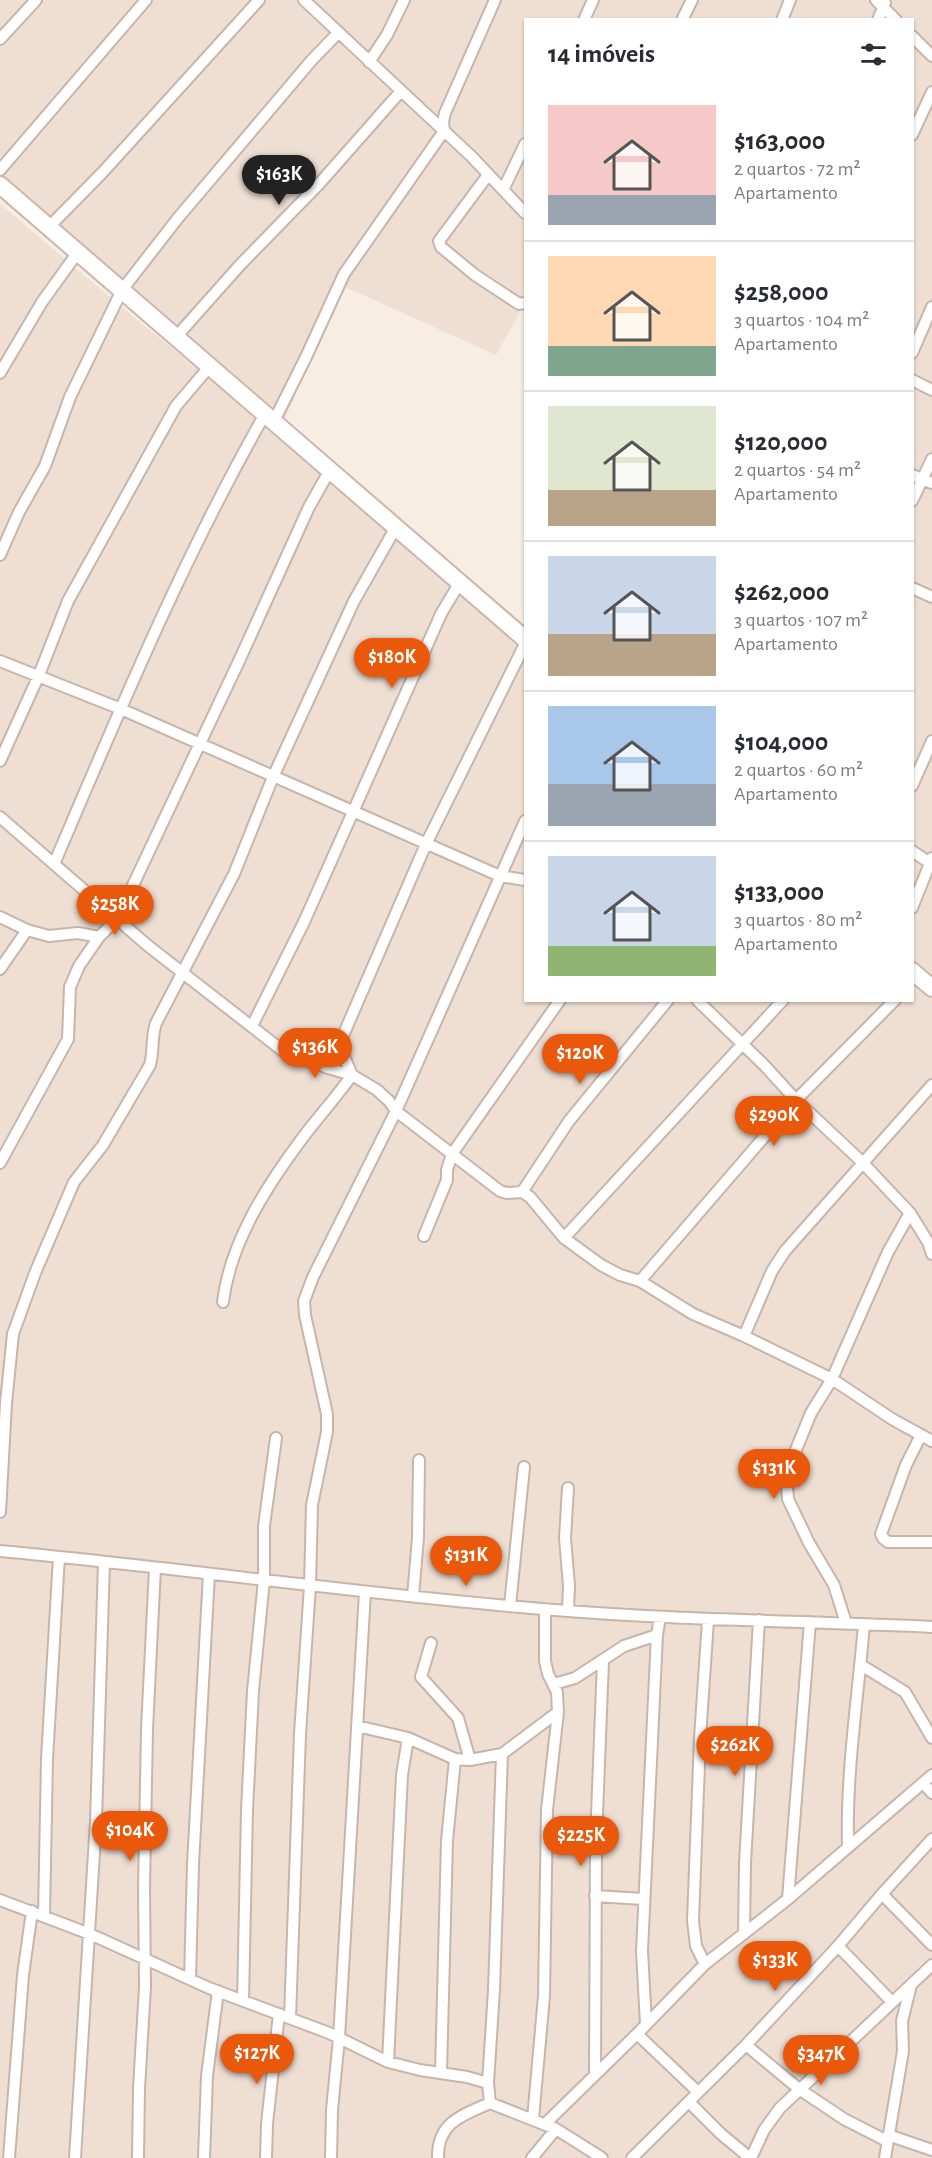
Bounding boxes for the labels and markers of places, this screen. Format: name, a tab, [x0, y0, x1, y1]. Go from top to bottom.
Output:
pin: $163K	[237, 155, 321, 206]
pin: $180K	[350, 638, 434, 689]
pin: $258K	[73, 885, 157, 936]
pin: $136K	[273, 1028, 357, 1079]
pin: $120K	[538, 1034, 622, 1085]
pin: $290K	[732, 1096, 816, 1147]
pin: $131K	[732, 1449, 816, 1500]
pin: $131K	[424, 1536, 508, 1587]
pin: $262K	[693, 1726, 777, 1777]
pin: $104K	[88, 1811, 172, 1862]
pin: $225K	[539, 1816, 623, 1867]
pin: $133K	[733, 1941, 817, 1992]
pin: $127K	[215, 2034, 299, 2085]
pin: $347K	[779, 2035, 863, 2086]

